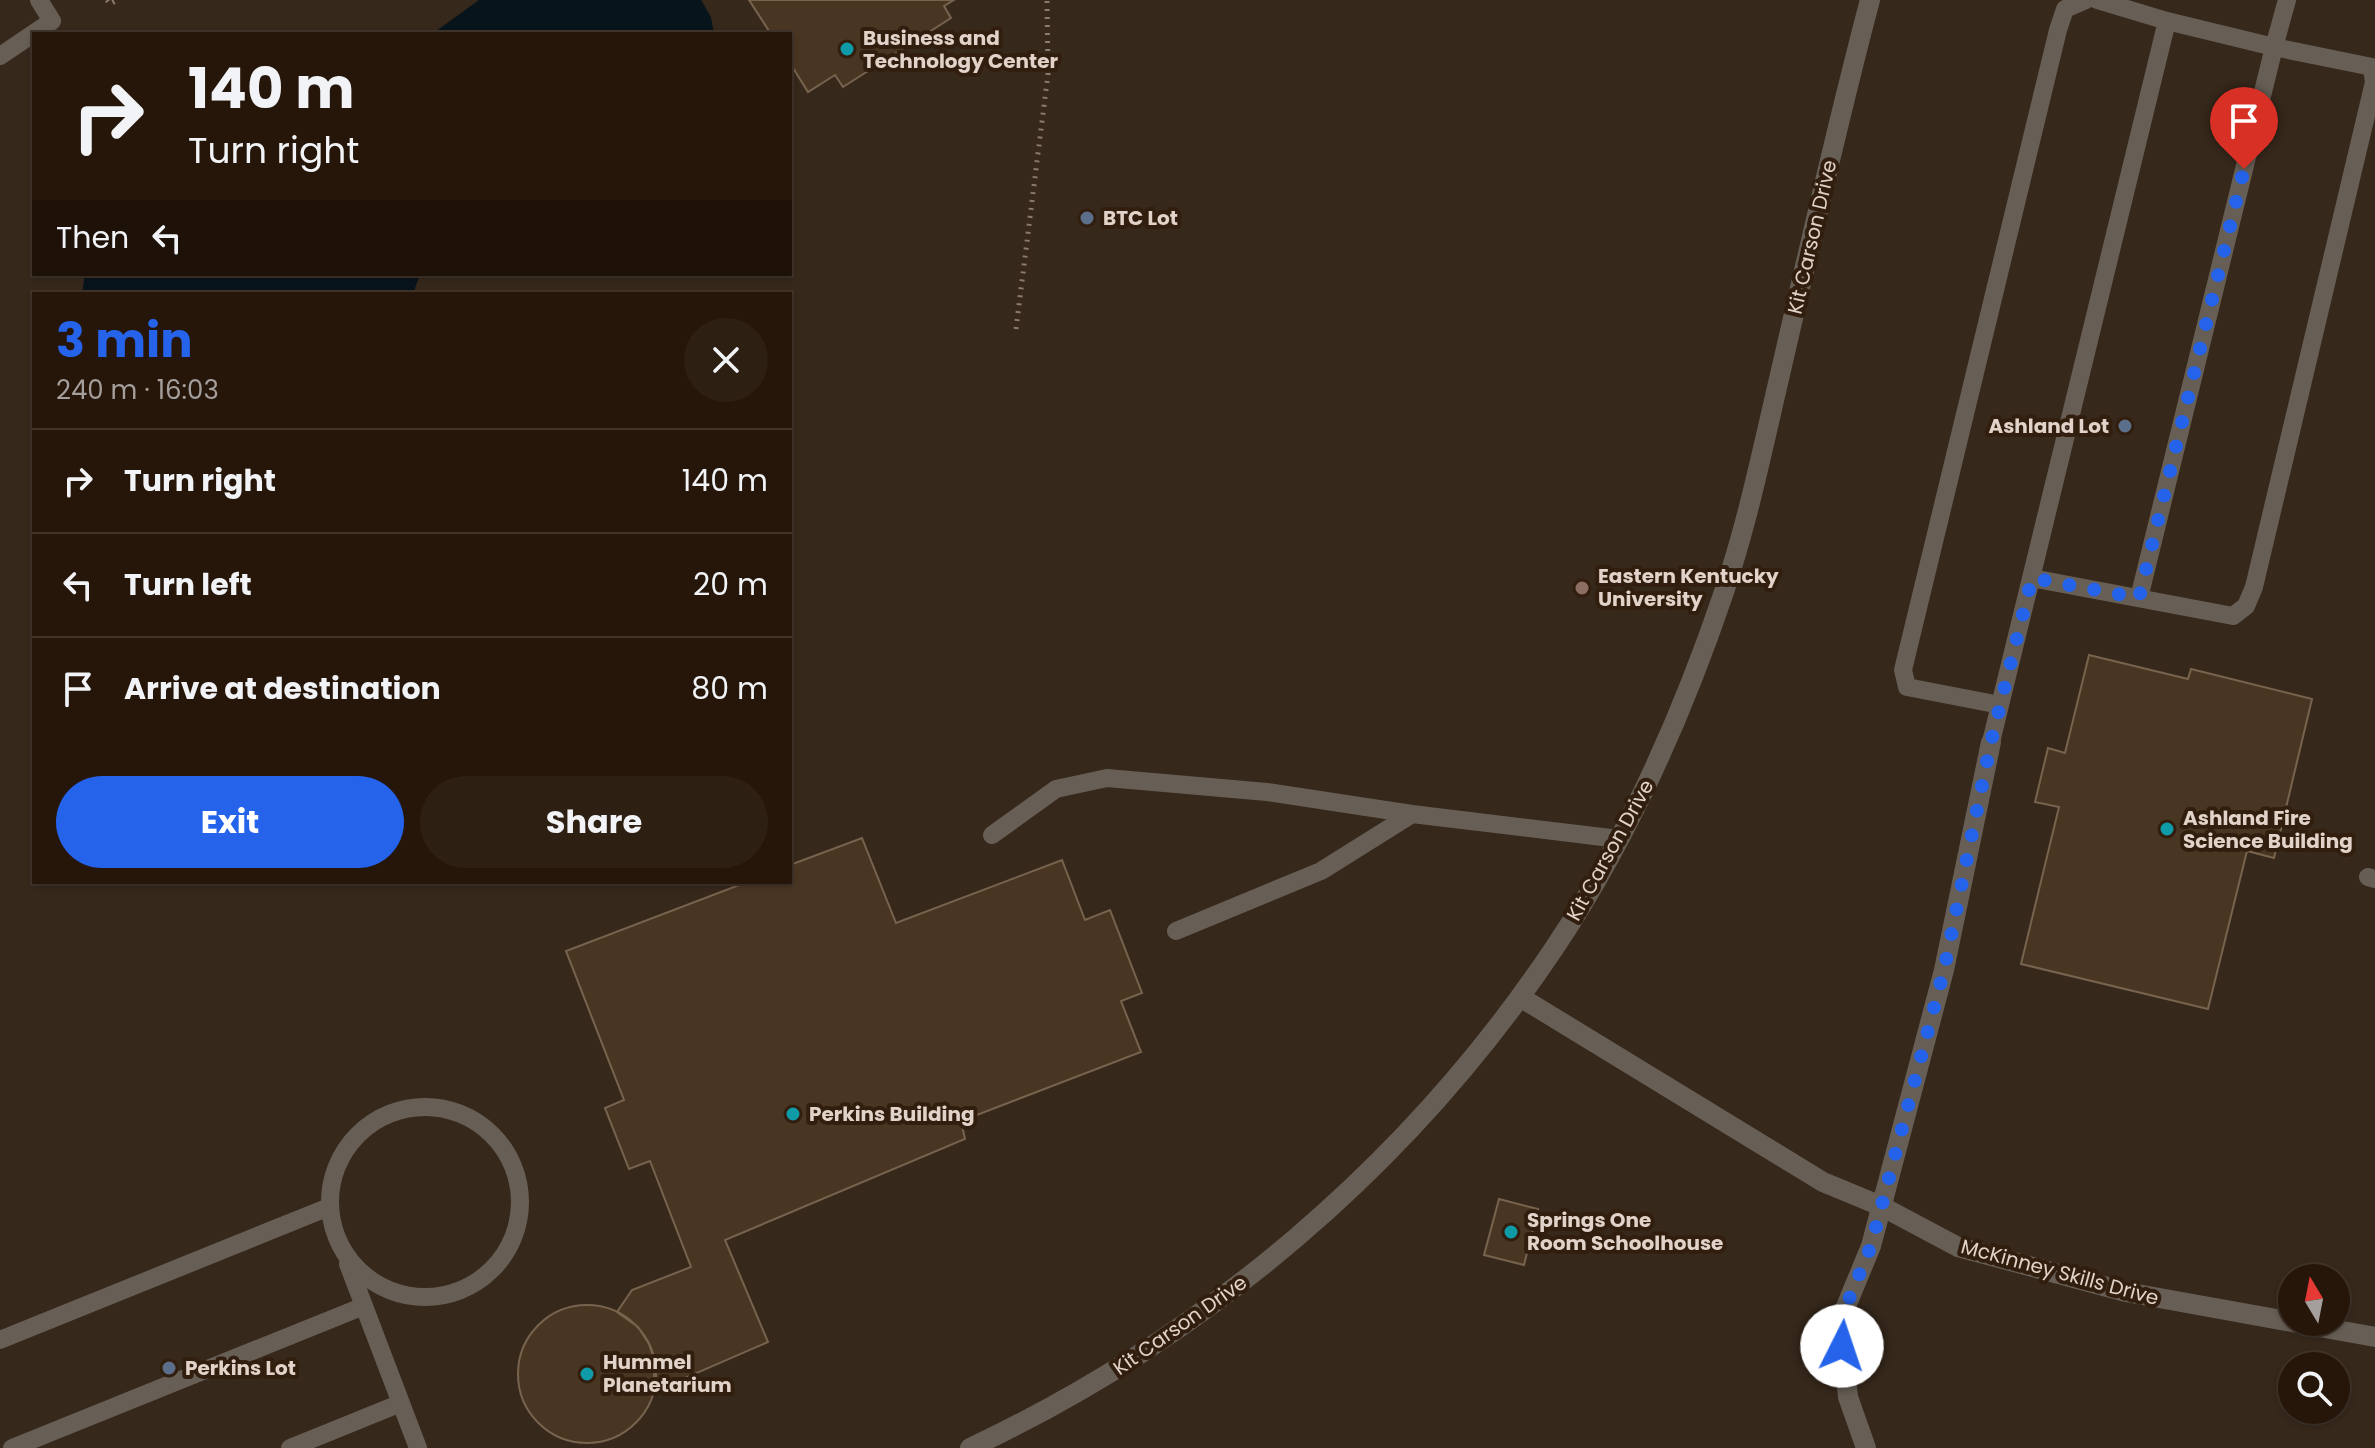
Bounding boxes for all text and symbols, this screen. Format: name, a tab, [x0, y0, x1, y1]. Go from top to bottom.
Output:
place label: Business and Technology Center	[863, 24, 1059, 75]
marker: Business and Technology Center	[838, 40, 856, 58]
text: 140 m	[188, 49, 355, 128]
icon: right	[56, 64, 160, 168]
pin	[2210, 87, 2278, 169]
icon: arrive	[2222, 99, 2266, 143]
text: Turn right	[188, 125, 359, 176]
street label: Kit Carson Drive	[1781, 157, 1843, 317]
place label: BTC Lot	[1103, 204, 1178, 232]
marker: BTC Lot	[1078, 209, 1096, 227]
text: Then	[56, 216, 129, 259]
icon: left	[145, 216, 189, 260]
text: 3 min	[56, 307, 193, 374]
button: close	[684, 318, 768, 402]
text: 240 m · 16:03	[56, 372, 219, 408]
place label: Ashland Lot	[1988, 412, 2109, 440]
marker: Ashland Lot	[2116, 417, 2134, 435]
icon: right	[56, 459, 100, 503]
text: Turn right	[124, 459, 276, 502]
text: 140 m	[682, 459, 768, 502]
place label: Eastern Kentucky University	[1598, 562, 1779, 613]
icon: left	[56, 563, 100, 607]
text: Turn left	[124, 563, 252, 606]
text: 20 m	[693, 563, 768, 606]
marker: Eastern Kentucky University	[1573, 579, 1591, 597]
icon: arrive	[56, 667, 100, 711]
text: Arrive at destination	[124, 667, 441, 710]
text: 80 m	[691, 667, 768, 710]
street label: Kit Carson Drive	[1560, 774, 1660, 926]
button: Exit	[56, 776, 404, 868]
button: Share	[420, 776, 768, 868]
place label: Ashland Fire Science Building	[2183, 804, 2353, 855]
marker: Ashland Fire Science Building	[2158, 820, 2176, 838]
place label: Perkins Building	[809, 1100, 975, 1128]
marker: Perkins Building	[784, 1105, 802, 1123]
place label: Springs One Room Schoolhouse	[1527, 1206, 1723, 1257]
marker: Springs One Room Schoolhouse	[1502, 1223, 1520, 1241]
street label: McKinney Skills Drive	[1958, 1232, 2162, 1312]
north arrow	[2278, 1264, 2350, 1336]
map controls	[2278, 1264, 2350, 1424]
street label: Kit Carson Drive	[1107, 1268, 1253, 1382]
position arrow	[1800, 1304, 1884, 1388]
place label: Hummel Planetarium	[603, 1348, 732, 1399]
button: search	[2278, 1352, 2350, 1424]
place label: Perkins Lot	[185, 1354, 296, 1382]
marker: Perkins Lot	[160, 1359, 178, 1377]
marker: Hummel Planetarium	[578, 1365, 596, 1383]

